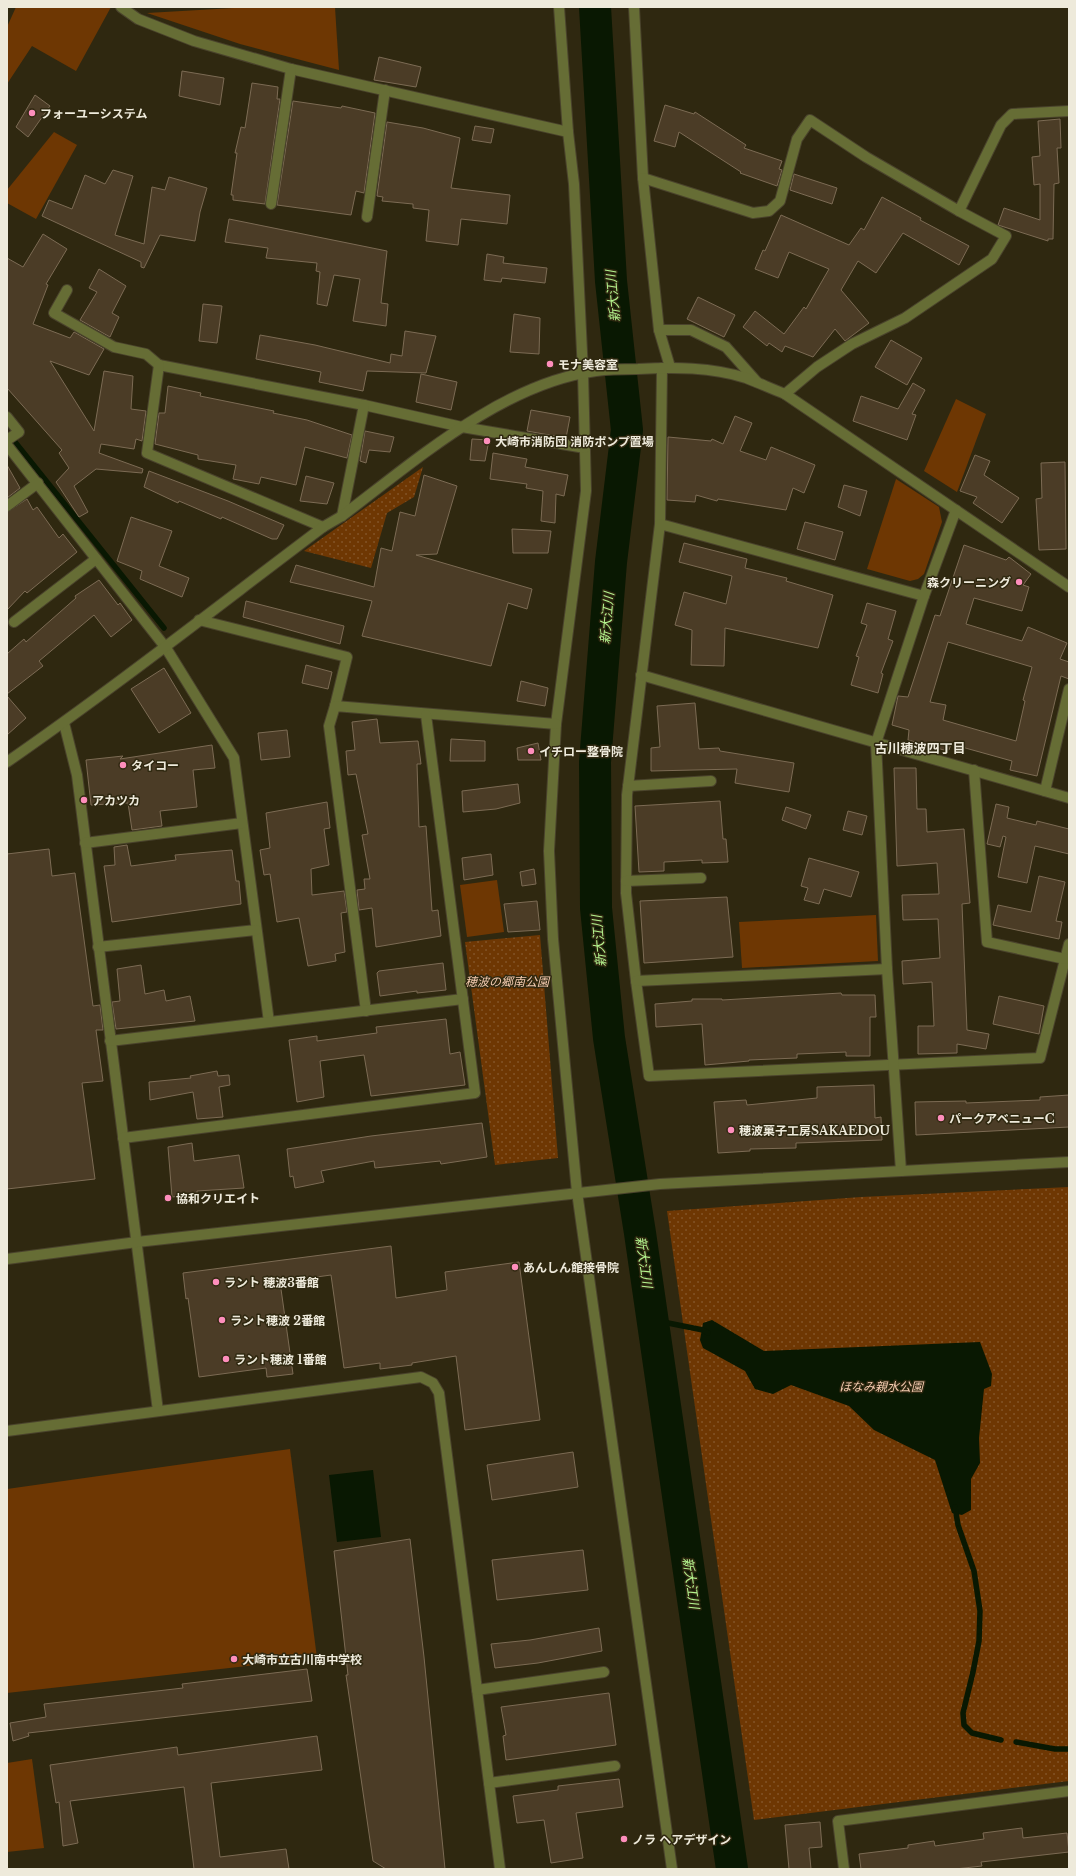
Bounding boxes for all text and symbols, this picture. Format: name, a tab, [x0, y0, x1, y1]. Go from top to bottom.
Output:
place label: フォーユーシステム	[40, 106, 147, 121]
marker: フォーユーシステム	[27, 108, 37, 118]
water label: 新大江川	[602, 267, 624, 323]
place label: モナ美容室	[558, 357, 618, 372]
marker: モナ美容室	[545, 359, 555, 369]
place label: 大崎市消防団 消防ポンプ置場	[495, 434, 654, 449]
marker: 大崎市消防団 消防ポンプ置場	[482, 436, 492, 446]
place label: 森クリーニング	[927, 575, 1011, 590]
marker: 森クリーニング	[1014, 577, 1024, 587]
water label: 新大江川	[596, 589, 618, 645]
district label: 古川穂波四丁目	[874, 740, 966, 757]
place label: イチロー整骨院	[539, 744, 623, 759]
marker: イチロー整骨院	[526, 746, 536, 756]
place label: タイコー	[131, 758, 179, 773]
marker: タイコー	[118, 760, 128, 770]
place label: アカツカ	[92, 793, 140, 808]
marker: アカツカ	[79, 795, 89, 805]
water label: 新大江川	[588, 912, 610, 968]
park label: 穂波の郷南公園	[465, 974, 551, 989]
place label: パークアベニューC	[949, 1111, 1055, 1126]
marker: パークアベニューC	[936, 1113, 946, 1123]
place label: 穂波菓子工房SAKAEDOU	[739, 1123, 890, 1138]
marker: 穂波菓子工房SAKAEDOU	[726, 1125, 736, 1135]
place label: 協和クリエイト	[176, 1191, 260, 1206]
marker: 協和クリエイト	[163, 1193, 173, 1203]
water label: 新大江川	[632, 1235, 656, 1291]
place label: あんしん館接骨院	[523, 1260, 619, 1275]
marker: あんしん館接骨院	[510, 1262, 520, 1272]
place label: ラント 穂波3番館	[224, 1275, 319, 1290]
marker: ラント 穂波3番館	[211, 1277, 221, 1287]
place label: ラント穂波 2番館	[230, 1313, 325, 1328]
marker: ラント穂波 2番館	[217, 1315, 227, 1325]
place label: ラント穂波 1番館	[234, 1352, 326, 1367]
marker: ラント穂波 1番館	[221, 1354, 231, 1364]
park label: ほなみ親水公園	[839, 1379, 925, 1394]
water label: 新大江川	[679, 1556, 703, 1612]
place label: 大崎市立古川南中学校	[242, 1652, 362, 1667]
marker: 大崎市立古川南中学校	[229, 1654, 239, 1664]
place label: ノラ ヘアデザイン	[632, 1832, 731, 1847]
marker: ノラ ヘアデザイン	[619, 1834, 629, 1844]

